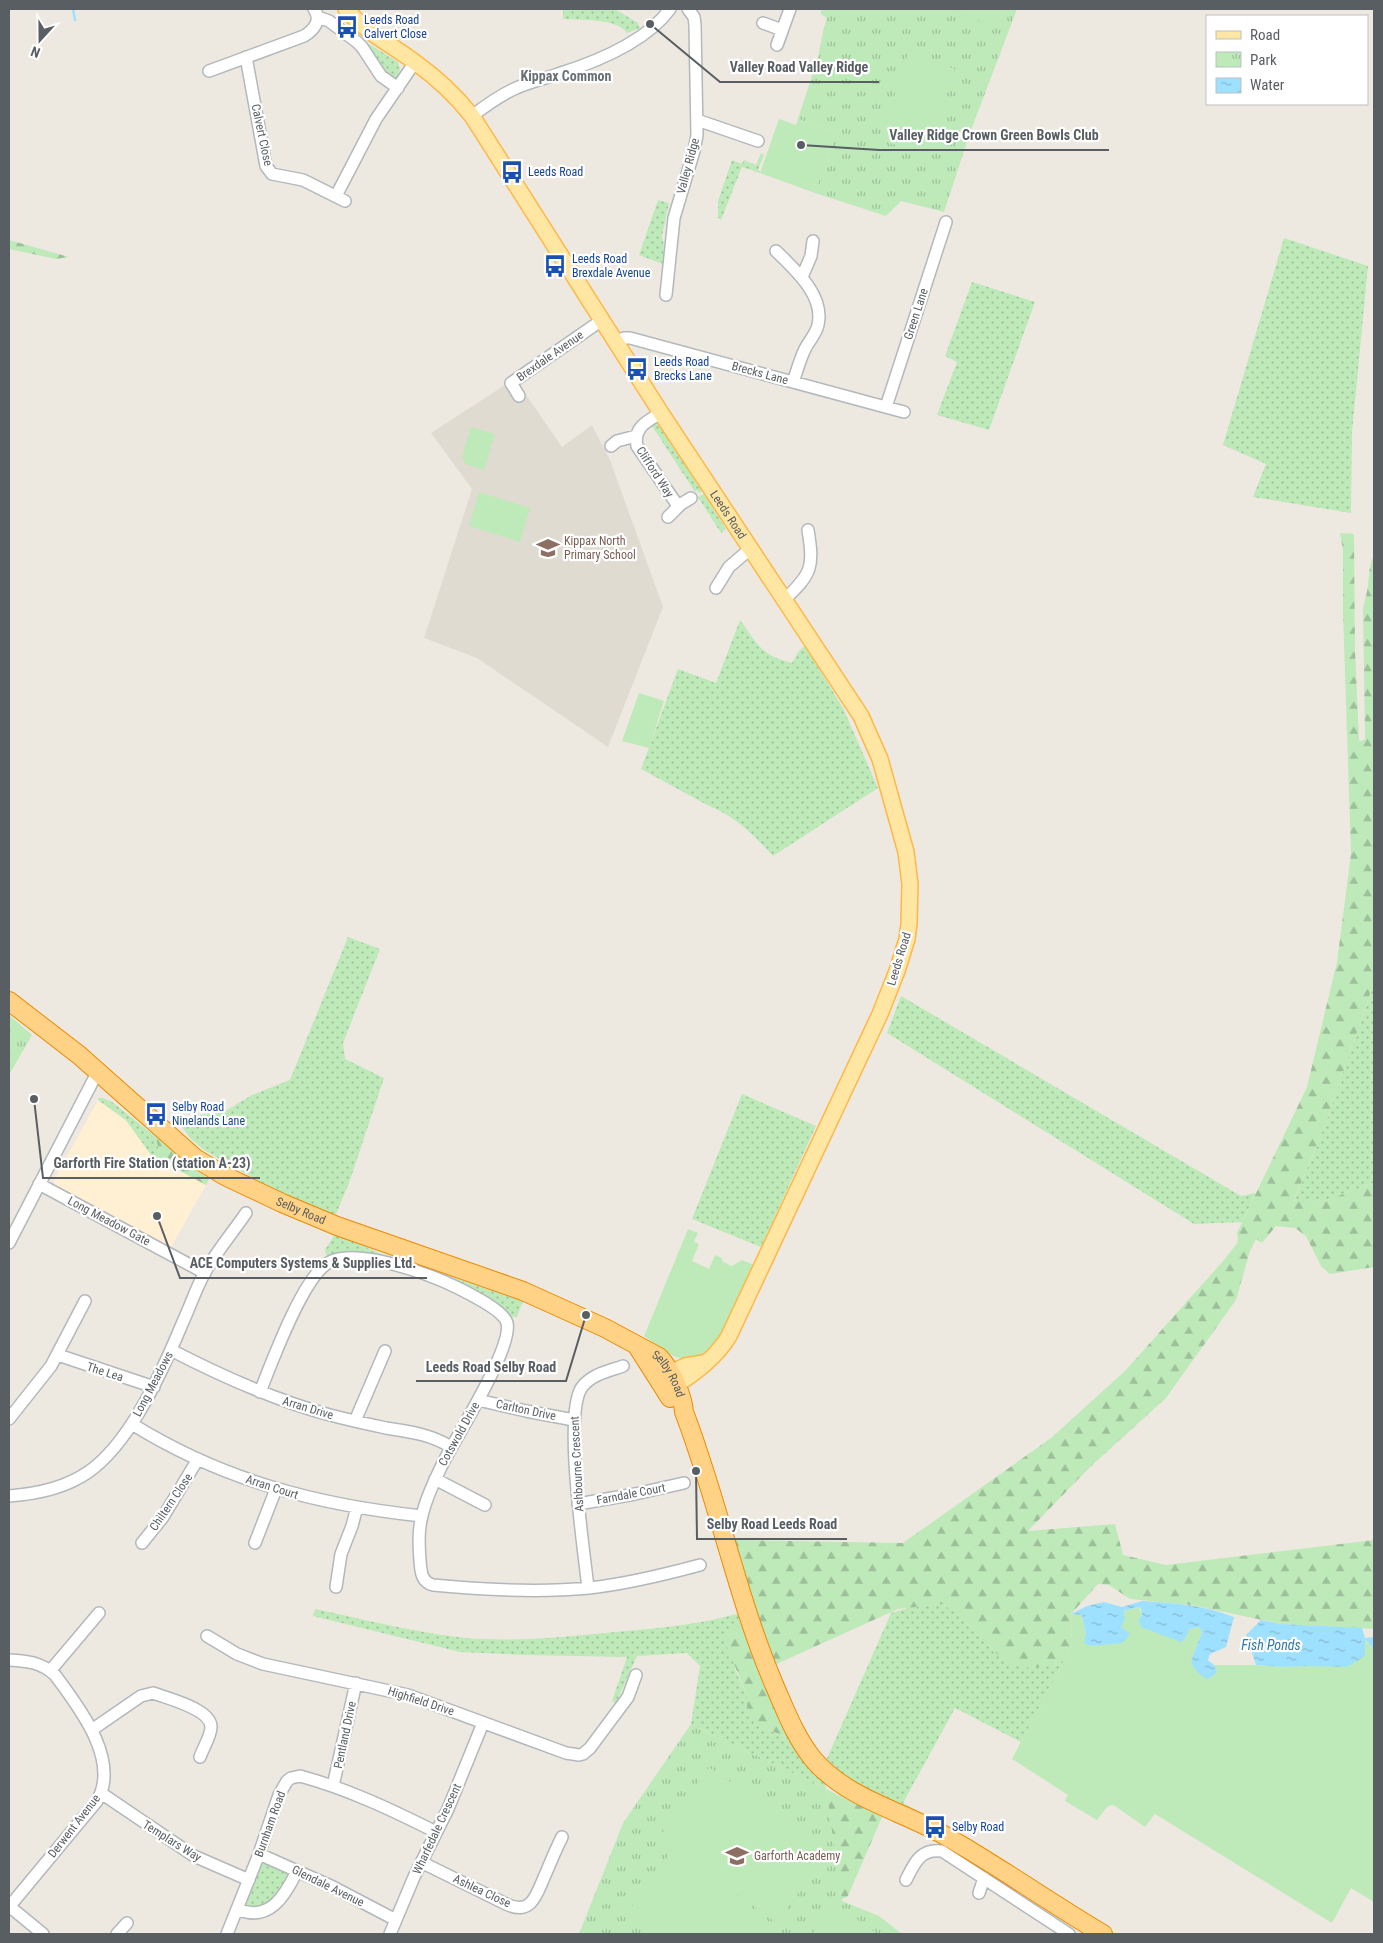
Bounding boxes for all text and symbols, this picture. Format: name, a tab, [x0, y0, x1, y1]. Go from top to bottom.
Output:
place label: Leeds Road Calvert Close	[364, 13, 427, 41]
bus stop icon: Leeds Road Calvert Close	[334, 14, 360, 40]
north arrow	[15, 15, 65, 65]
legend	[1206, 15, 1368, 105]
text: Road	[1250, 26, 1280, 44]
text: N	[28, 43, 42, 61]
text: Park	[1250, 51, 1277, 69]
callout: Valley Road Valley Ridge	[720, 53, 879, 82]
text: Valley Road Valley Ridge	[730, 59, 869, 75]
district label: Kippax Common	[521, 68, 612, 84]
text: Water	[1250, 76, 1285, 94]
street label: Calvert Close	[249, 103, 275, 168]
callout: Valley Ridge Crown Green Bowls Club	[879, 121, 1109, 150]
text: Valley Ridge Crown Green Bowls Club	[889, 127, 1099, 143]
street label: Valley Ridge	[674, 136, 702, 196]
bus stop icon: Leeds Road	[499, 159, 525, 185]
place label: Leeds Road	[528, 165, 583, 179]
place label: Leeds Road Brexdale Avenue	[572, 252, 651, 280]
bus stop icon: Leeds Road Brexdale Avenue	[542, 253, 568, 279]
street label: Green Lane	[901, 286, 931, 342]
street label: Brexdale Avenue	[514, 328, 586, 384]
place label: Leeds Road Brecks Lane	[654, 355, 712, 383]
bus stop icon: Leeds Road Brecks Lane	[624, 356, 650, 382]
street label: Brecks Lane	[730, 359, 790, 387]
street label: Clifford Way	[633, 444, 677, 500]
street label: Leeds Road	[707, 488, 749, 542]
place label: Kippax North Primary School	[564, 534, 636, 562]
school or university icon: Kippax North Primary School	[535, 535, 561, 561]
street label: Leeds Road	[884, 931, 914, 987]
place label: Selby Road Ninelands Lane	[172, 1100, 245, 1128]
bus stop icon: Selby Road Ninelands Lane	[143, 1101, 169, 1127]
callout: Garforth Fire Station (station A-23)	[43, 1149, 260, 1178]
text: Garforth Fire Station (station A-23)	[53, 1155, 251, 1172]
street label: Long Meadow Gate	[65, 1193, 153, 1249]
street label: Selby Road	[274, 1194, 328, 1227]
callout: ACE Computers Systems & Supplies Ltd.	[180, 1249, 427, 1278]
text: ACE Computers Systems & Supplies Ltd.	[190, 1255, 416, 1271]
street label: Selby Road	[650, 1348, 688, 1399]
street label: Long Meadows	[130, 1349, 176, 1419]
callout: Leeds Road Selby Road	[416, 1352, 566, 1381]
text: Leeds Road Selby Road	[426, 1359, 556, 1375]
street label: The Lea	[85, 1360, 125, 1385]
street label: Arran Drive	[281, 1394, 335, 1422]
street label: Carlton Drive	[495, 1397, 558, 1423]
street label: Cotswold Drive	[436, 1399, 483, 1468]
street label: Ashbourne Crescent	[567, 1415, 586, 1512]
street label: Chiltern Close	[147, 1470, 196, 1533]
street label: Arran Court	[244, 1472, 300, 1502]
street label: Farndale Court	[595, 1480, 667, 1508]
callout: Selby Road Leeds Road	[697, 1510, 847, 1539]
text: Selby Road Leeds Road	[707, 1516, 837, 1532]
water label: Fish Ponds	[1241, 1637, 1301, 1653]
street label: Highfield Drive	[386, 1684, 456, 1718]
street label: Pentland Drive	[331, 1700, 359, 1770]
street label: Wharfedale Crescent	[410, 1781, 464, 1877]
street label: Burnham Road	[252, 1789, 288, 1859]
street label: Derwent Avenue	[45, 1791, 103, 1860]
bus stop icon: Selby Road	[922, 1814, 948, 1840]
street label: Templars Way	[140, 1818, 204, 1864]
place label: Selby Road	[952, 1820, 1004, 1834]
school or university icon: Garforth Academy	[724, 1843, 750, 1869]
place label: Garforth Academy	[754, 1849, 840, 1863]
street label: Glendale Avenue	[290, 1862, 367, 1910]
street label: Ashlea Close	[451, 1872, 513, 1911]

